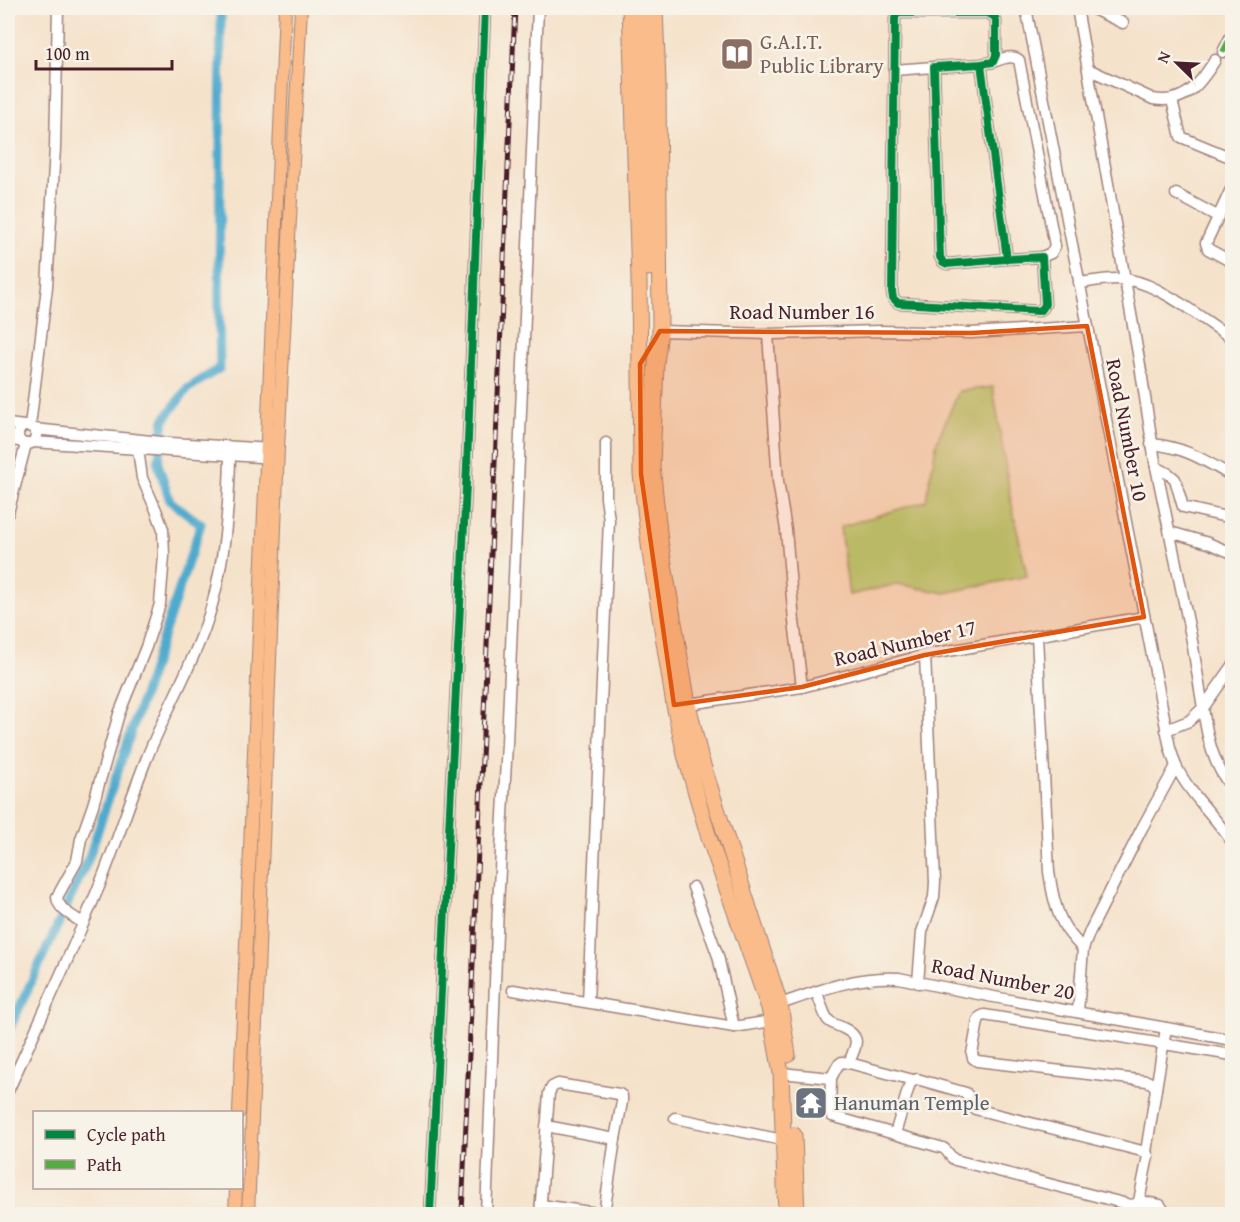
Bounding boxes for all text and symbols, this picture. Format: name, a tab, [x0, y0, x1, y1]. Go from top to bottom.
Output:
place label: G.A.I.T. Public Library	[760, 26, 884, 81]
scale bar	[36, 33, 172, 71]
north arrow	[1147, 33, 1207, 93]
library icon: G.A.I.T. Public Library	[719, 36, 755, 72]
text: 100 m	[45, 40, 90, 67]
text: N	[1150, 47, 1177, 67]
street label: Road Number 16	[729, 296, 875, 327]
street label: Road Number 10	[1098, 356, 1157, 504]
street label: Road Number 17	[831, 611, 979, 674]
street label: Road Number 20	[929, 949, 1077, 1008]
temple icon: Hanuman Temple	[793, 1085, 829, 1121]
place label: Hanuman Temple	[834, 1087, 990, 1118]
legend	[33, 1111, 243, 1189]
text: Cycle path	[87, 1121, 166, 1148]
text: Path	[87, 1151, 122, 1178]

